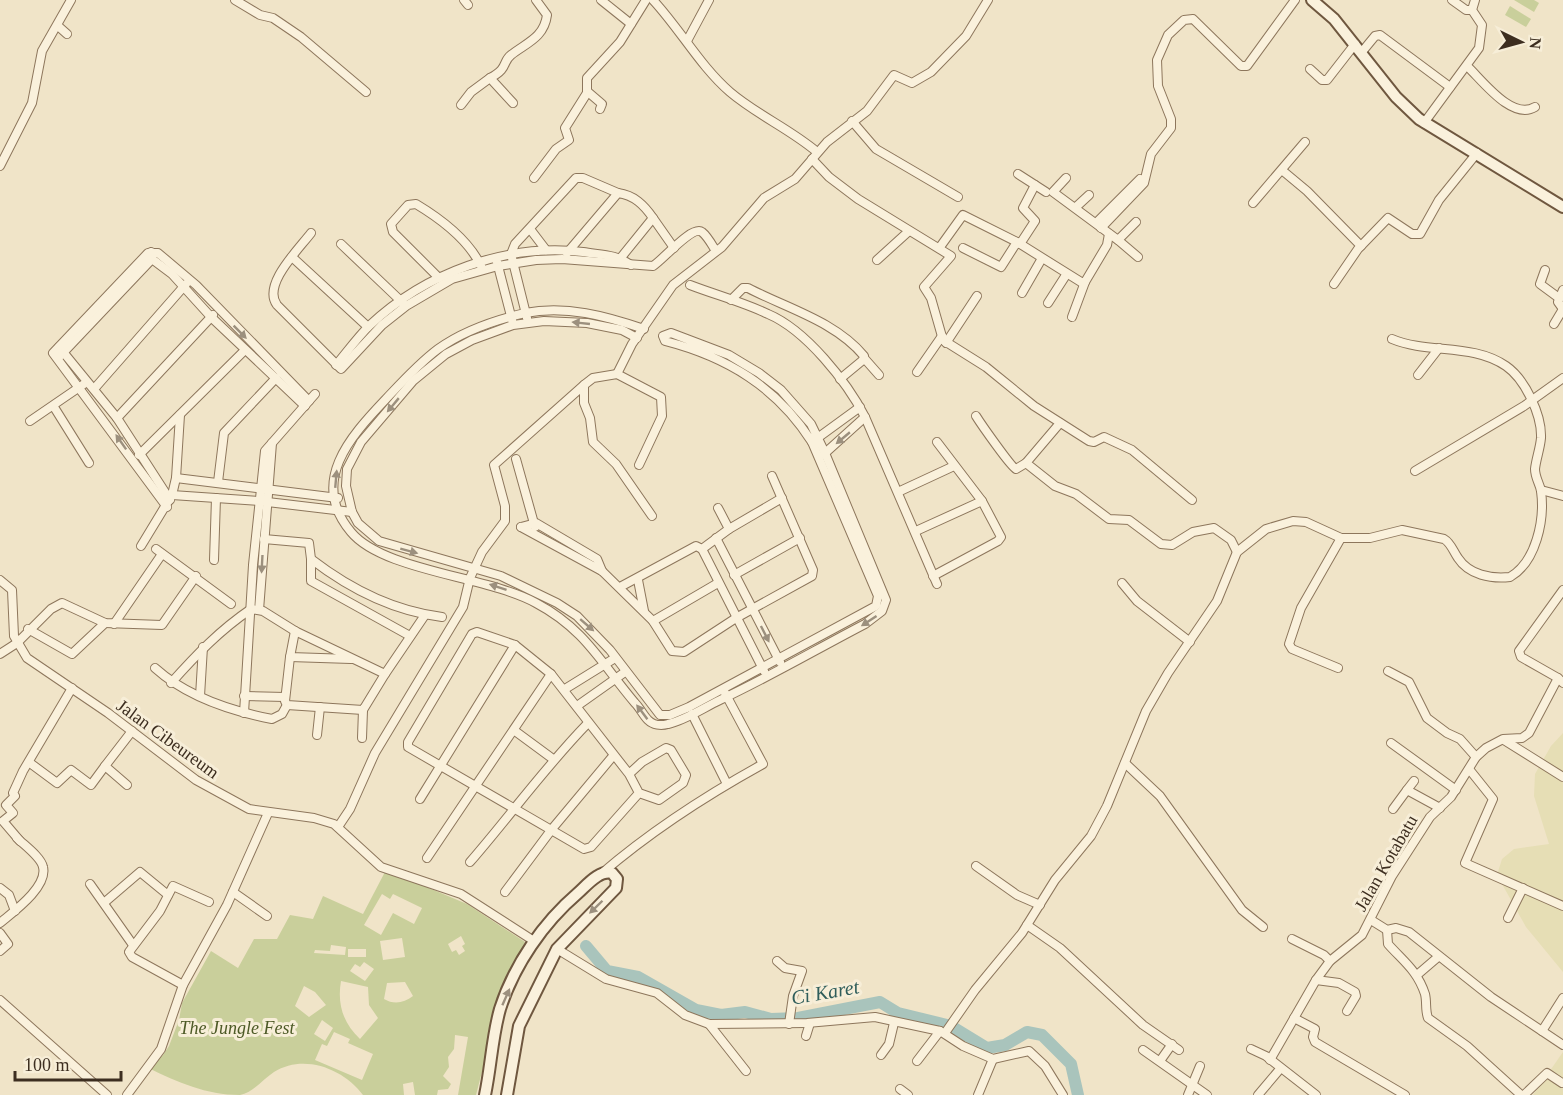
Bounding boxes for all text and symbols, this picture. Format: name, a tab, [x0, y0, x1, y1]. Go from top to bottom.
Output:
north arrow	[1491, 12, 1551, 72]
text: N	[1526, 37, 1544, 50]
one-way arrow	[572, 318, 591, 328]
one-way arrow	[233, 325, 248, 339]
one-way arrow	[387, 397, 400, 412]
one-way arrow	[836, 431, 851, 444]
one-way arrow	[115, 435, 127, 451]
one-way arrow	[331, 469, 340, 488]
one-way arrow	[400, 547, 418, 556]
one-way arrow	[257, 555, 267, 574]
one-way arrow	[489, 582, 507, 591]
one-way arrow	[861, 615, 877, 627]
one-way arrow	[579, 618, 594, 631]
one-way arrow	[761, 625, 770, 642]
street label: Jalan Cibeureum	[113, 695, 223, 783]
one-way arrow	[636, 704, 648, 719]
street label: Jalan Kotabatu	[1350, 811, 1422, 915]
one-way arrow	[589, 900, 603, 914]
water label: Ci Karet	[789, 975, 861, 1009]
one-way arrow	[501, 988, 511, 1006]
park label: The Jungle Fest	[180, 1018, 295, 1038]
scale bar	[15, 1044, 122, 1082]
text: 100 m	[24, 1055, 70, 1075]

